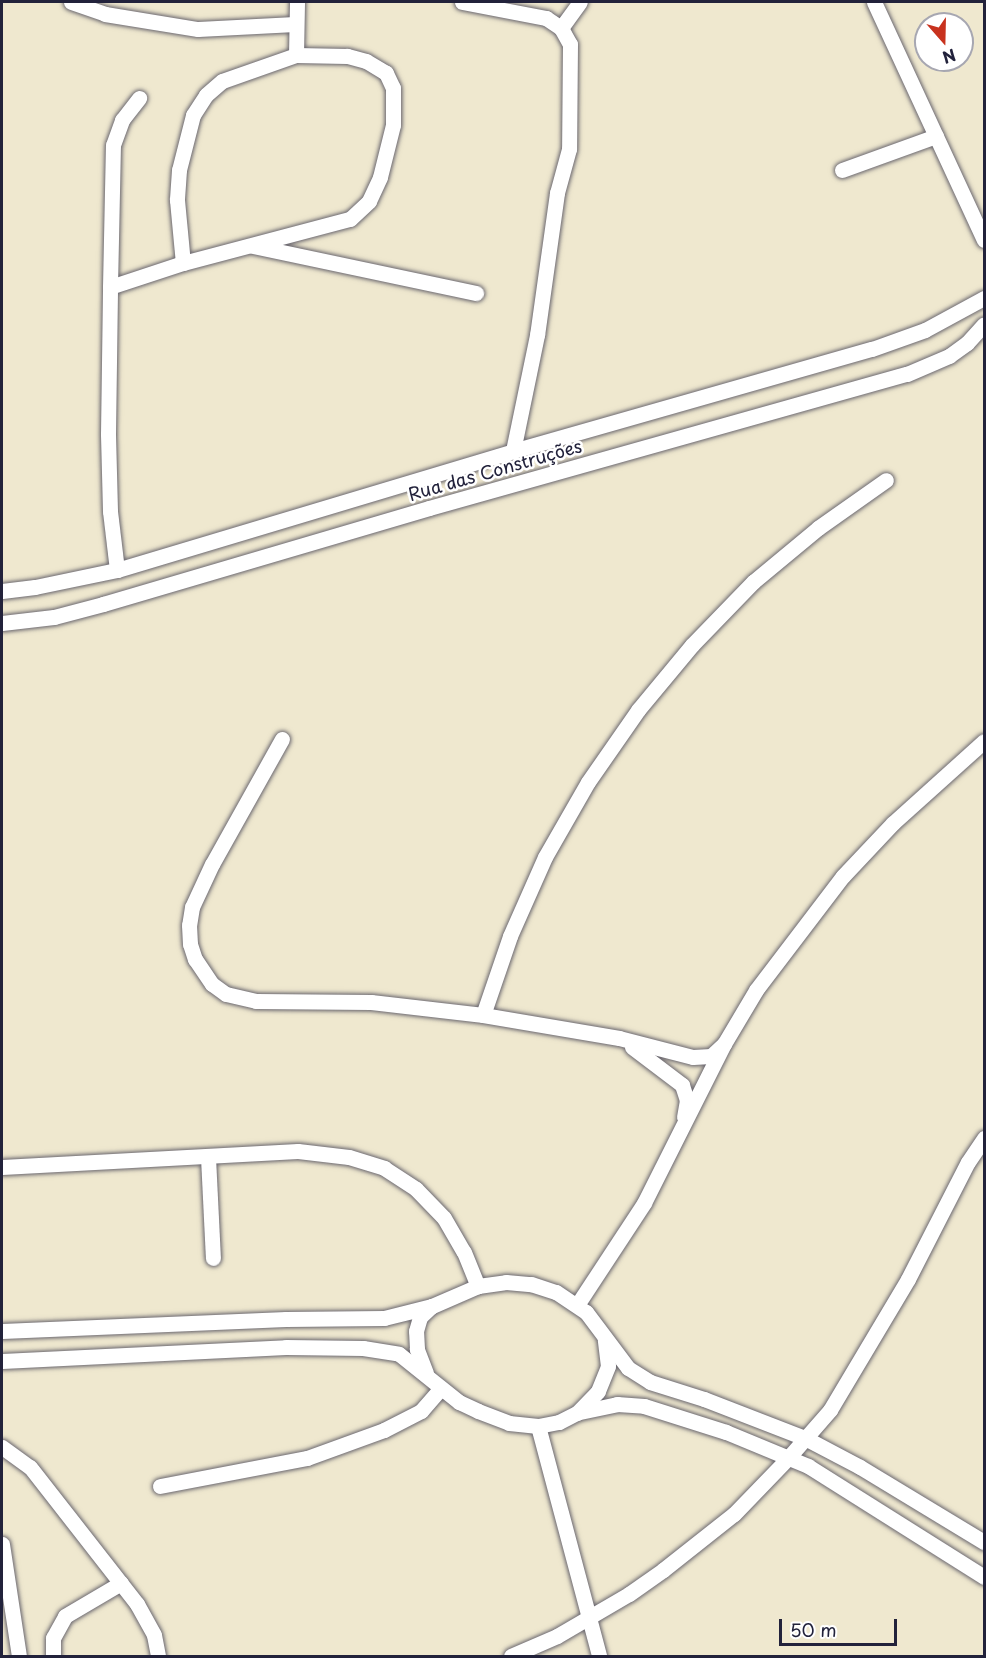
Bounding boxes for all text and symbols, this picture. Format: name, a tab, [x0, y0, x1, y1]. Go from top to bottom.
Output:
north arrow	[914, 12, 974, 72]
text: N	[939, 44, 960, 70]
street label: Rua das Construções	[405, 435, 585, 505]
scale bar	[782, 1607, 900, 1645]
text: 50 m	[790, 1616, 837, 1643]

